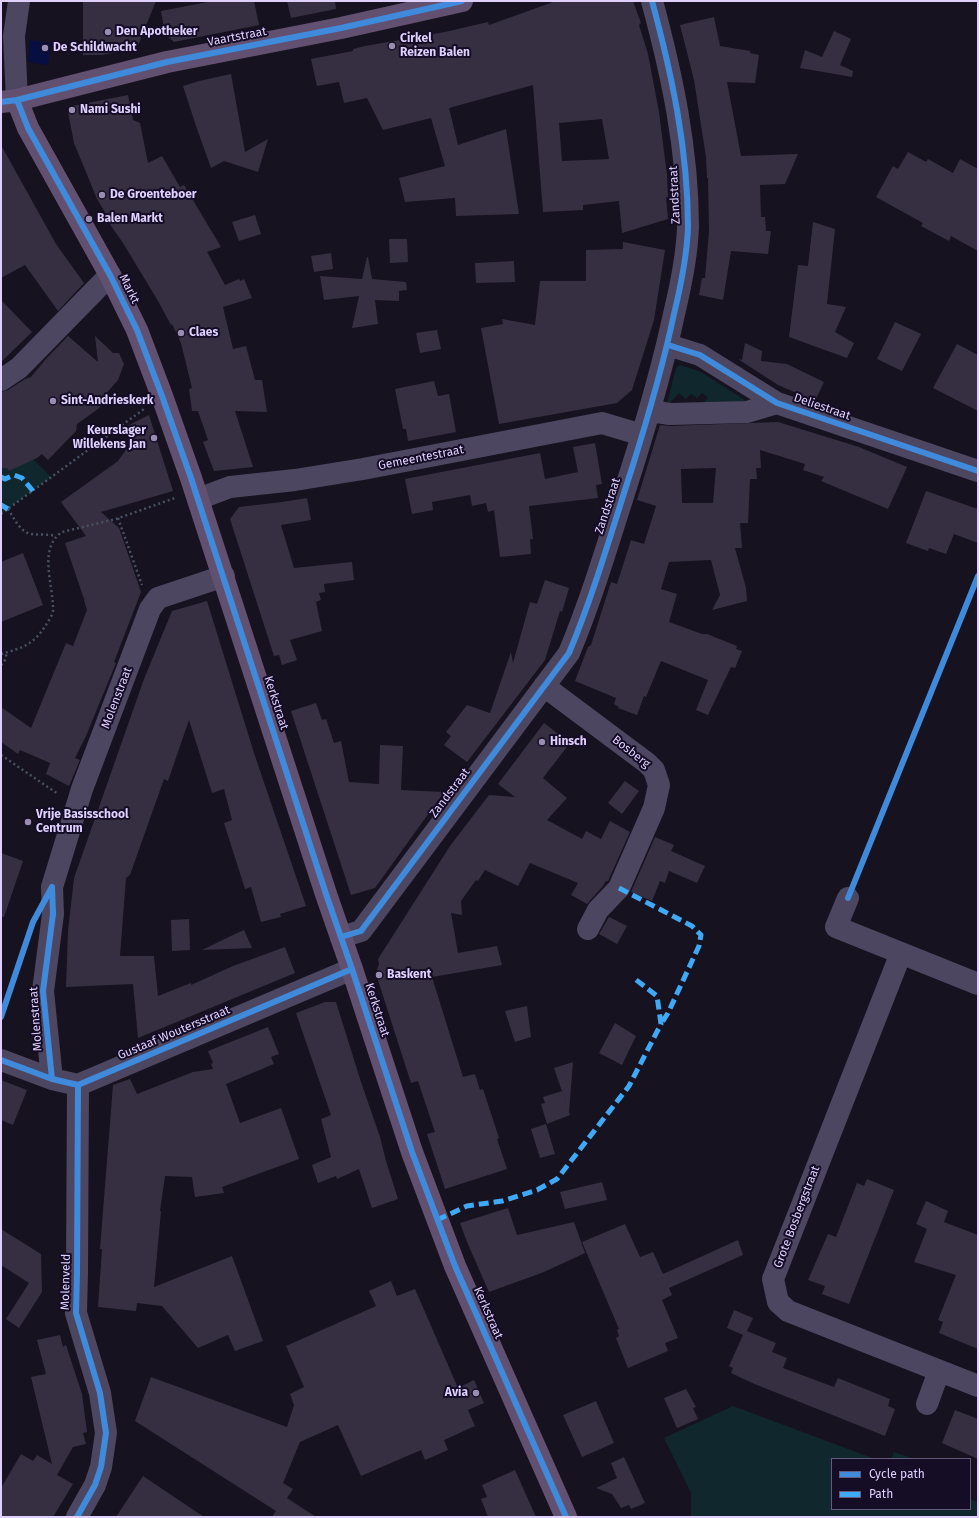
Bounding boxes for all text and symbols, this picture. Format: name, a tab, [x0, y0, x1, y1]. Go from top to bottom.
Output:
street label: Vaartstraat	[206, 24, 268, 50]
place label: Den Apotheker	[116, 25, 198, 39]
marker: Den Apotheker	[103, 27, 113, 37]
place label: Cirkel Reizen Balen	[400, 32, 470, 60]
place label: De Schildwacht	[53, 41, 137, 55]
marker: Cirkel Reizen Balen	[387, 41, 397, 51]
marker: De Schildwacht	[40, 43, 50, 53]
place label: Nami Sushi	[80, 103, 141, 117]
marker: Nami Sushi	[67, 105, 77, 115]
street label: Zandstraat	[666, 166, 684, 224]
place label: De Groenteboer	[110, 188, 197, 202]
marker: De Groenteboer	[97, 190, 107, 200]
place label: Balen Markt	[97, 212, 163, 226]
marker: Balen Markt	[84, 214, 94, 224]
street label: Markt	[116, 272, 142, 306]
place label: Claes	[189, 326, 218, 340]
marker: Claes	[176, 328, 186, 338]
street label: Deliestraat	[792, 391, 852, 423]
place label: Sint-Andrieskerk	[61, 394, 153, 408]
marker: Sint-Andrieskerk	[48, 396, 58, 406]
place label: Keurslager Willekens Jan	[73, 424, 146, 452]
marker: Keurslager Willekens Jan	[149, 433, 159, 443]
street label: Gemeentestraat	[377, 443, 465, 473]
street label: Zandstraat	[592, 476, 624, 536]
street label: Molenstraat	[99, 665, 135, 731]
street label: Kerkstraat	[261, 674, 291, 732]
street label: Bosberg	[609, 733, 653, 771]
place label: Hinsch	[550, 735, 587, 749]
marker: Hinsch	[537, 737, 547, 747]
street label: Zandstraat	[427, 765, 473, 821]
place label: Vrije Basisschool Centrum	[36, 808, 129, 836]
marker: Vrije Basisschool Centrum	[23, 817, 33, 827]
place label: Baskent	[387, 968, 431, 982]
marker: Baskent	[374, 970, 384, 980]
street label: Kerkstraat	[362, 981, 392, 1039]
street label: Molenstraat	[27, 986, 45, 1052]
street label: Gustaaf Woutersstraat	[116, 1003, 232, 1063]
street label: Grote Bosbergstraat	[771, 1164, 823, 1270]
street label: Molenveld	[58, 1254, 74, 1310]
street label: Kerkstraat	[470, 1285, 506, 1341]
place label: Avia	[445, 1386, 468, 1400]
marker: Avia	[471, 1388, 481, 1398]
legend	[831, 1458, 971, 1510]
text: Cycle path	[869, 1467, 925, 1481]
text: Path	[869, 1487, 893, 1501]

